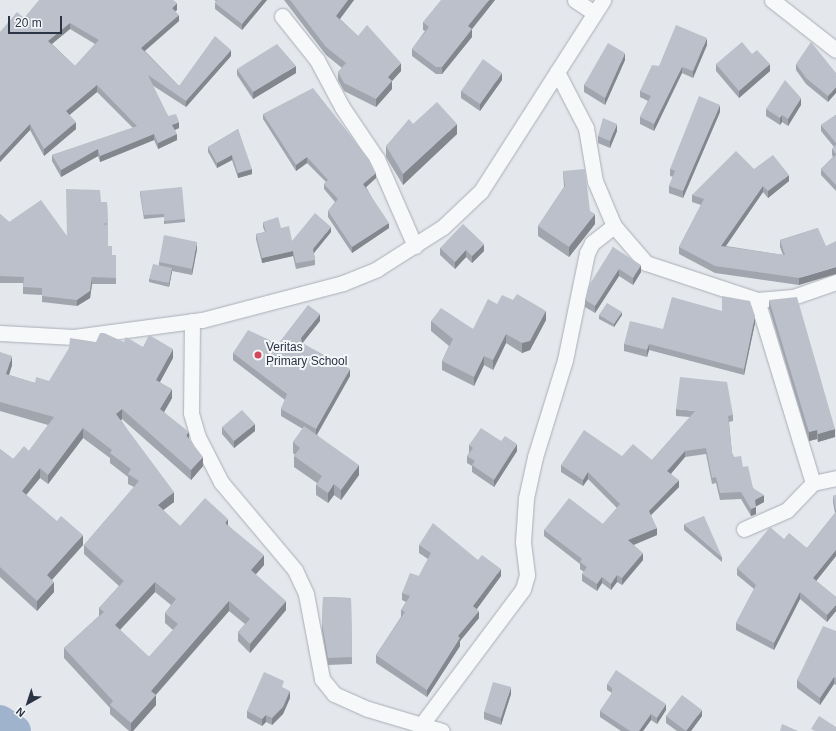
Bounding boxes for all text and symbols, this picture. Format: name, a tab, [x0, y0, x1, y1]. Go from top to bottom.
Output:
scale bar	[10, 8, 64, 34]
text: 20 m	[15, 16, 42, 30]
place label: Veritas Primary School	[266, 341, 347, 369]
marker: Veritas Primary School	[253, 350, 263, 360]
north arrow	[8, 683, 48, 723]
text: N	[14, 705, 27, 719]

